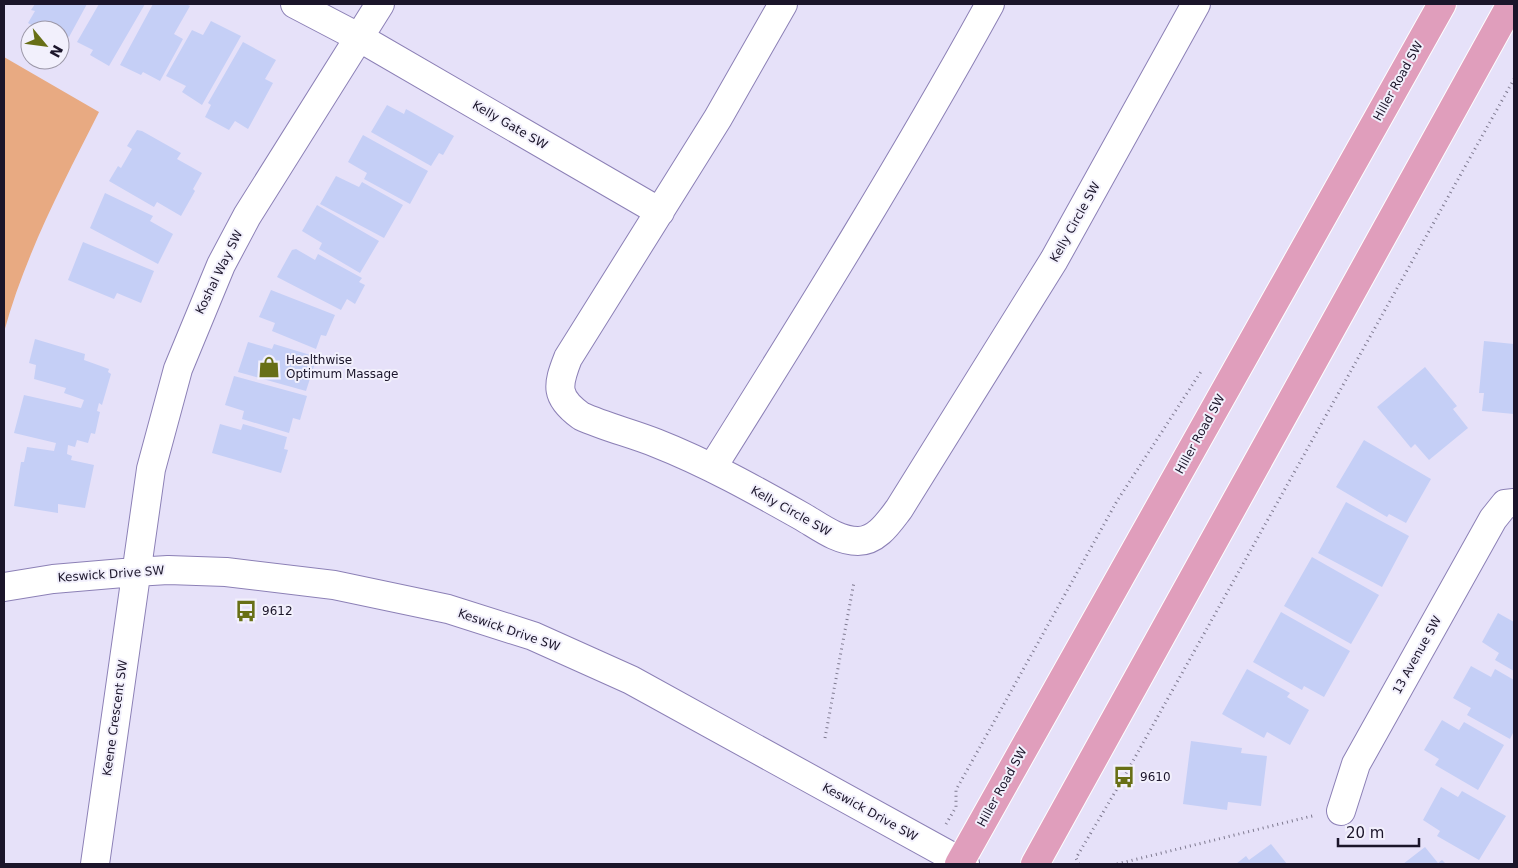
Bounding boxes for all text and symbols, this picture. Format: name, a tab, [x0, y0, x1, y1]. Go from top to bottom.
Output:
north arrow	[20, 20, 70, 70]
street label: Hiller Road SW	[1370, 39, 1426, 123]
text: N	[47, 42, 66, 60]
street label: Kelly Gate SW	[470, 98, 550, 152]
street label: Kelly Circle SW	[1047, 179, 1103, 264]
street label: Koshal Way SW	[193, 228, 245, 316]
place label: Healthwise Optimum Massage	[286, 353, 398, 381]
shop icon: Healthwise Optimum Massage	[256, 354, 282, 380]
street label: Hiller Road SW	[1172, 392, 1228, 476]
street label: Kelly Circle SW	[749, 483, 834, 539]
street label: Keswick Drive SW	[57, 563, 165, 585]
bus stop icon: 9612	[233, 598, 259, 624]
place label: 9612	[262, 604, 293, 618]
street label: Keswick Drive SW	[456, 606, 562, 654]
street label: 13 Avenue SW	[1390, 613, 1444, 696]
street label: Keene Crescent SW	[100, 659, 130, 777]
street label: Hiller Road SW	[974, 745, 1030, 829]
bus stop icon: 9610	[1111, 764, 1137, 790]
place label: 9610	[1140, 770, 1171, 784]
street label: Keswick Drive SW	[820, 780, 920, 844]
scale bar	[1338, 816, 1419, 848]
text: 20 m	[1346, 824, 1384, 842]

